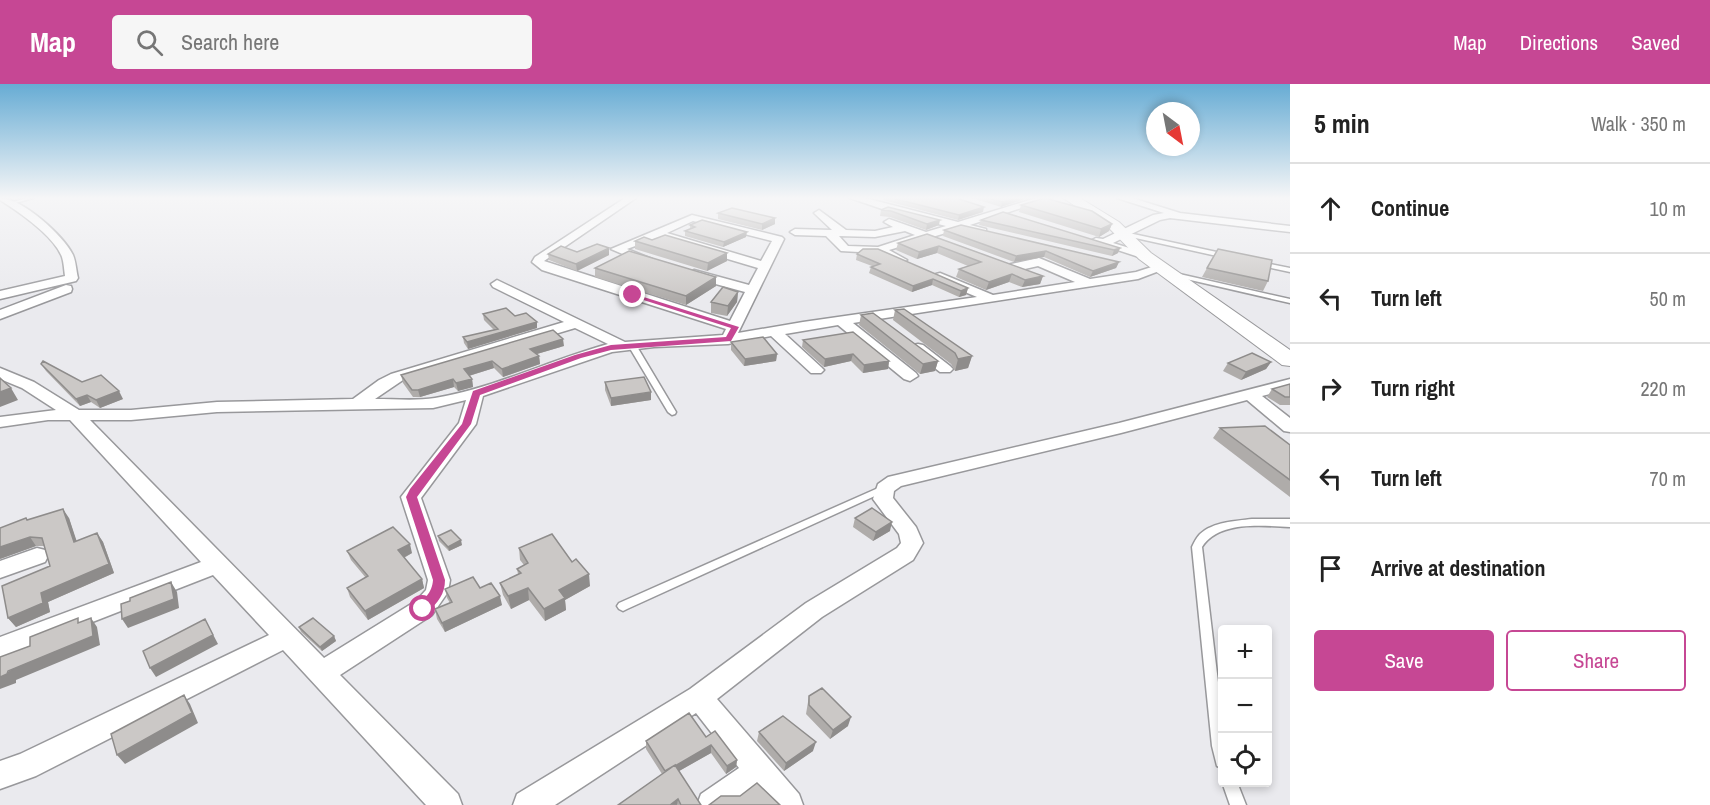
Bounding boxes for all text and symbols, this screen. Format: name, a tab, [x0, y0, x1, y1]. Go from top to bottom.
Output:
search box	[112, 15, 532, 69]
text: Map	[30, 23, 76, 61]
icon: search	[133, 26, 166, 59]
text: Search here	[181, 27, 279, 57]
text: Map	[1453, 28, 1487, 57]
text: Directions	[1520, 28, 1598, 57]
text: Saved	[1631, 28, 1680, 57]
north arrow	[1146, 102, 1200, 156]
text: 5 min	[1314, 106, 1370, 141]
text: Walk · 350 m	[1591, 110, 1686, 137]
icon: ahead	[1314, 192, 1347, 225]
text: Continue	[1371, 193, 1449, 223]
text: 10 m	[1650, 195, 1686, 222]
route end	[619, 281, 645, 307]
icon: left	[1314, 282, 1347, 315]
text: Turn left	[1371, 283, 1442, 313]
text: 50 m	[1650, 285, 1686, 312]
icon: right	[1314, 372, 1347, 405]
text: Turn right	[1371, 373, 1455, 403]
text: 220 m	[1640, 375, 1686, 402]
icon: left	[1314, 462, 1347, 495]
text: Turn left	[1371, 463, 1442, 493]
text: 70 m	[1650, 465, 1686, 492]
icon: arrive	[1314, 552, 1347, 585]
text: Arrive at destination	[1371, 553, 1545, 583]
route start	[409, 595, 435, 621]
map controls	[1218, 625, 1272, 787]
button: +	[1218, 625, 1272, 679]
button: Save	[1314, 630, 1494, 691]
button: Share	[1506, 630, 1686, 691]
button: −	[1218, 679, 1272, 733]
button: locate	[1218, 733, 1272, 787]

